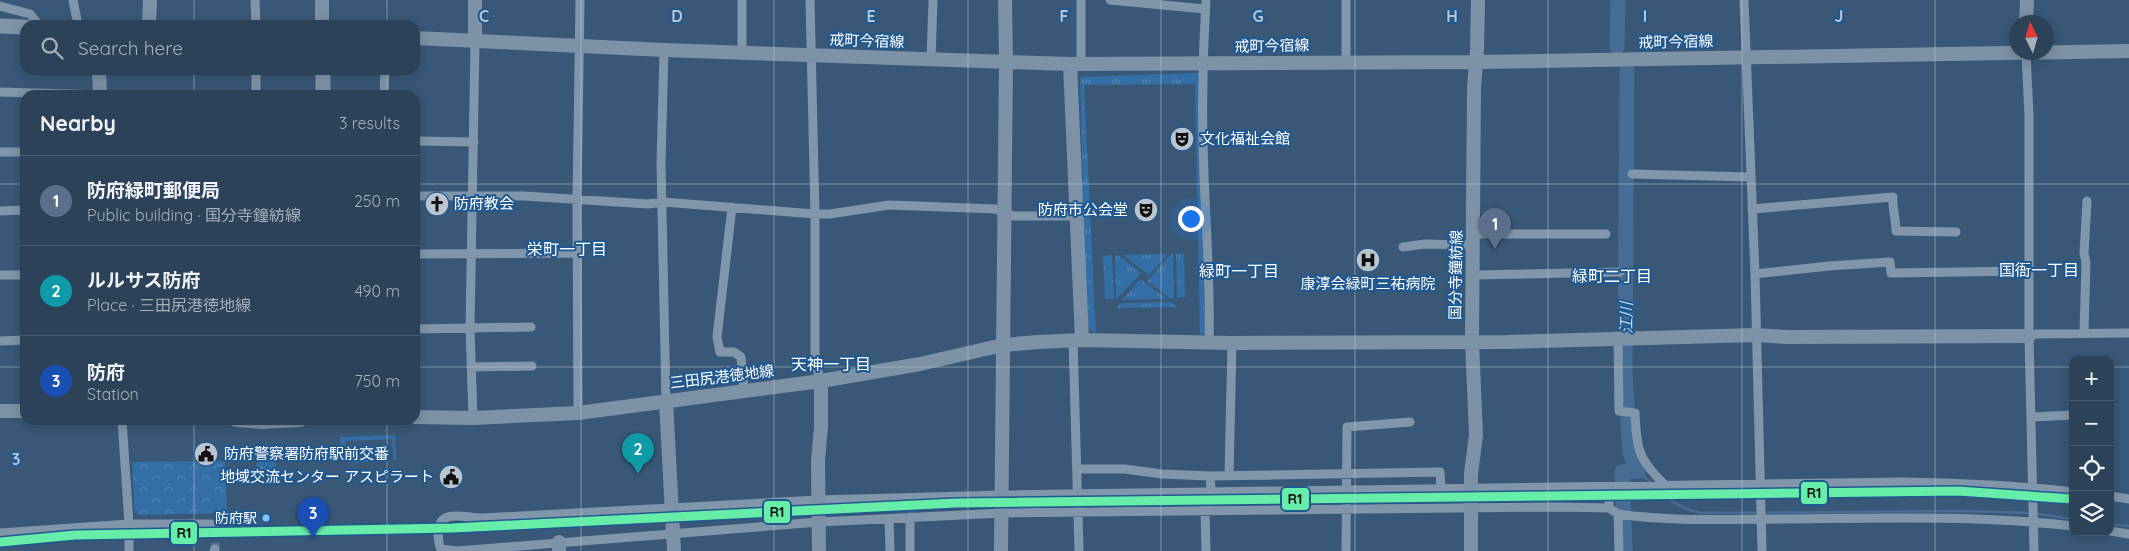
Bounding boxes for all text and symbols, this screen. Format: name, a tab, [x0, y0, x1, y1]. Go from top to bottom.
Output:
text: C	[479, 6, 489, 26]
text: D	[671, 6, 683, 26]
text: E	[866, 6, 876, 26]
text: F	[1060, 6, 1069, 26]
text: G	[1252, 6, 1264, 26]
text: H	[1446, 6, 1458, 26]
text: I	[1643, 6, 1647, 26]
text: J	[1835, 6, 1843, 26]
north arrow	[2009, 15, 2054, 60]
search box	[20, 20, 420, 75]
street label: 戒町今宿線	[829, 30, 905, 51]
street label: 戒町今宿線	[1638, 31, 1714, 52]
icon: search	[38, 34, 66, 62]
street label: 戒町今宿線	[1234, 35, 1310, 56]
text: Search here	[78, 36, 183, 60]
text: Nearby	[40, 110, 116, 136]
text: 3 results	[339, 113, 400, 133]
theatre icon: 文化福祉会館	[1169, 126, 1195, 152]
place label: 文化福祉会館	[1200, 129, 1290, 148]
text: 防府緑町郵便局	[87, 178, 220, 202]
text: 1	[53, 191, 59, 211]
text: 250 m	[354, 191, 400, 211]
church icon: 防府教会	[424, 191, 450, 217]
place label: 防府教会	[454, 194, 514, 213]
theatre icon: 防府市公会堂	[1133, 197, 1159, 223]
place label: 防府市公会堂	[1038, 200, 1128, 219]
text: Public building · 国分寺鐘紡線	[87, 205, 301, 225]
your location	[1178, 206, 1204, 232]
pin: 1	[1479, 208, 1511, 249]
street label: 国分寺鐘紡線	[1445, 230, 1466, 320]
district label: 栄町一丁目	[527, 239, 607, 259]
hospital icon: 康淳会緑町三祐病院	[1355, 247, 1381, 273]
district label: 国衙一丁目	[1999, 260, 2079, 280]
district label: 緑町一丁目	[1199, 261, 1279, 281]
district label: 緑町二丁目	[1572, 266, 1652, 286]
text: ルルサス防府	[87, 268, 201, 292]
place label: 康淳会緑町三祐病院	[1300, 274, 1436, 293]
text: 2	[51, 281, 61, 301]
text: 490 m	[354, 281, 400, 301]
text: Place · 三田尻港徳地線	[87, 295, 251, 315]
water label: 江川	[1616, 300, 1636, 334]
district label: 天神一丁目	[791, 354, 871, 374]
map controls	[2069, 356, 2114, 536]
button: +	[2069, 356, 2114, 401]
text: 防府	[87, 360, 125, 384]
street label: 三田尻港徳地線	[669, 361, 775, 392]
text: 3	[52, 371, 60, 391]
text: 750 m	[355, 371, 400, 391]
text: Station	[87, 384, 139, 404]
button: −	[2069, 401, 2114, 446]
pin: 2	[622, 433, 654, 474]
public building icon: 防府警察署防府駅前交番	[193, 441, 219, 467]
place label: 防府警察署防府駅前交番	[224, 444, 389, 463]
button: locate	[2069, 446, 2114, 491]
text: 3	[12, 449, 20, 469]
public building icon: 地域交流センター アスピラート	[438, 464, 464, 490]
place label: 地域交流センター アスピラート	[220, 467, 434, 486]
line badge: R1	[1800, 481, 1828, 505]
text: R1	[1806, 484, 1822, 502]
line badge: R1	[1281, 487, 1310, 511]
text: R1	[1287, 490, 1303, 508]
button: layers	[2069, 491, 2114, 536]
pin: 3	[297, 497, 329, 538]
line badge: R1	[763, 500, 791, 524]
text: R1	[769, 503, 785, 521]
place label: 防府駅	[215, 509, 257, 527]
marker: 防府駅	[261, 513, 271, 523]
line badge: R1	[170, 521, 198, 545]
text: R1	[176, 524, 192, 542]

